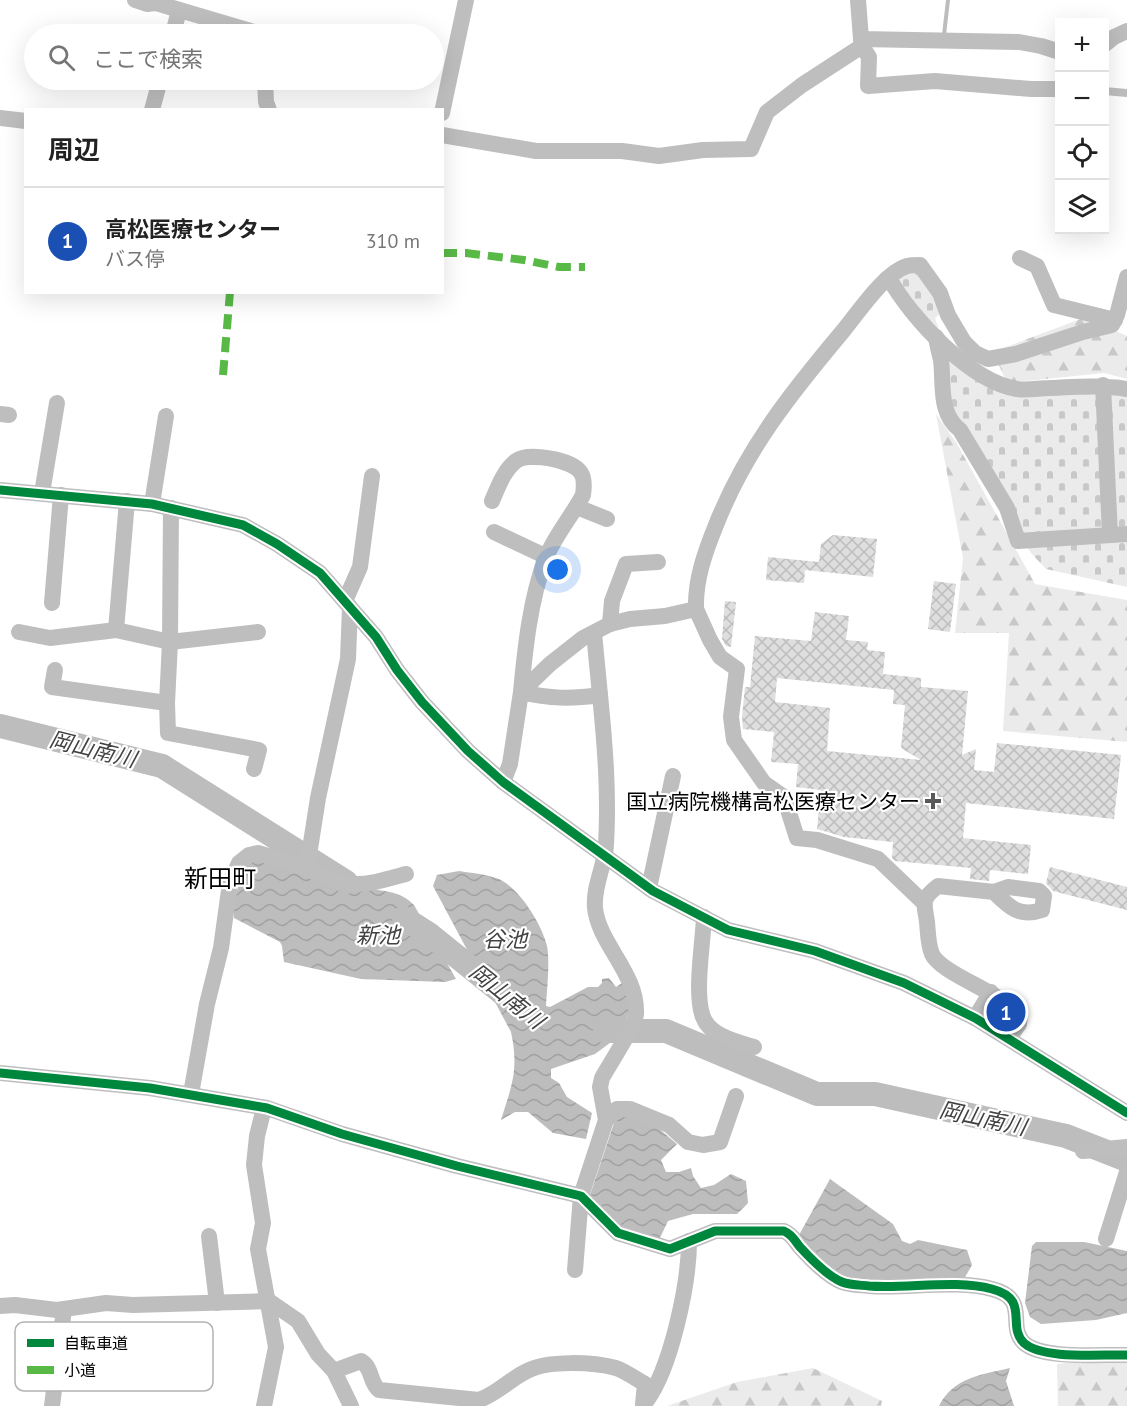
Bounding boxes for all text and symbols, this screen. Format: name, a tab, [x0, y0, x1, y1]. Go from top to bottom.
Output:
map controls	[1055, 18, 1109, 234]
button: +	[1055, 18, 1109, 72]
search box	[24, 24, 444, 90]
icon: search	[45, 41, 78, 74]
text: ここで検索	[93, 45, 203, 73]
button: −	[1055, 72, 1109, 126]
button: locate	[1055, 126, 1109, 180]
text: 周辺	[48, 133, 100, 166]
button: layers	[1055, 180, 1109, 234]
text: 高松医療センター	[105, 215, 281, 243]
text: 1	[62, 228, 73, 254]
text: 310 m	[366, 228, 420, 254]
text: バス停	[105, 246, 165, 272]
your location	[543, 555, 572, 584]
water label: 岡山南川	[47, 725, 141, 774]
place label: 国立病院機構高松医療センター	[626, 788, 920, 815]
marker: 国立病院機構高松医療センター	[924, 792, 942, 810]
district label: 新田町	[184, 863, 256, 894]
water label: 新池	[356, 921, 402, 949]
water label: 谷池	[483, 925, 529, 953]
water label: 岡山南川	[464, 957, 552, 1036]
pin: 1	[986, 990, 1026, 1034]
water label: 岡山南川	[937, 1095, 1031, 1141]
legend	[15, 1322, 213, 1391]
text: 自転車道	[64, 1333, 128, 1353]
text: 小道	[64, 1360, 96, 1380]

